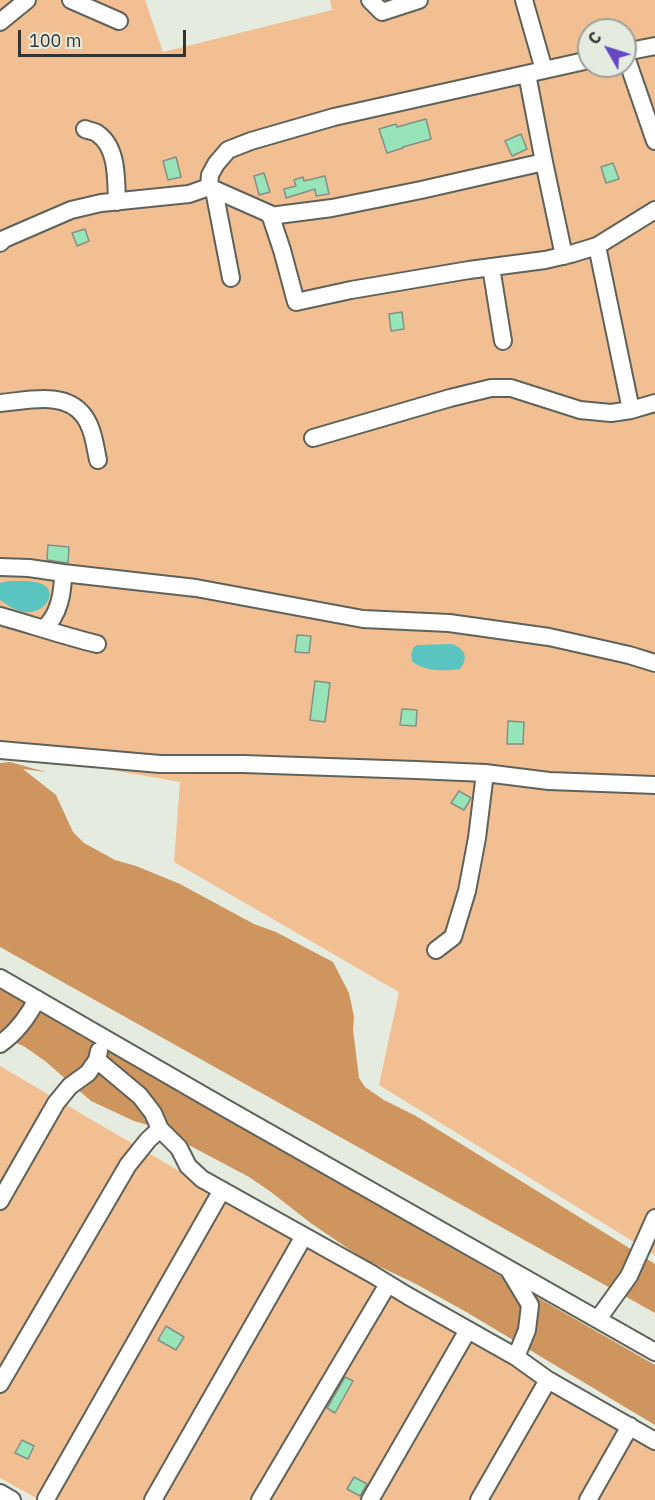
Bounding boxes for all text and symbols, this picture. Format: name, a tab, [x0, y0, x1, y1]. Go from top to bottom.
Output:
scale bar	[21, 18, 189, 56]
north arrow	[577, 18, 637, 78]
text: С	[584, 28, 606, 48]
text: 100 m	[29, 29, 81, 52]

